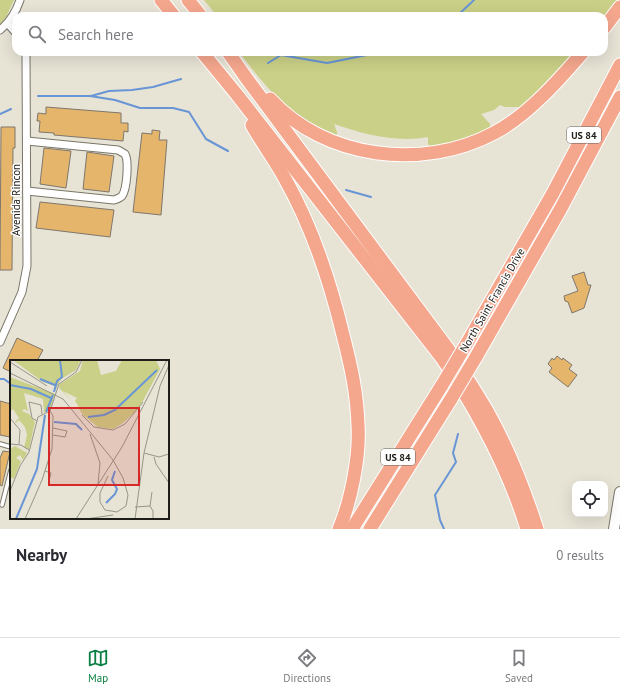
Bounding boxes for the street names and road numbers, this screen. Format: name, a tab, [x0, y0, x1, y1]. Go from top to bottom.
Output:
road number: US 84	[567, 127, 601, 143]
street label: Avenida Rincon	[9, 164, 23, 236]
street label: North Saint Francis Drive	[456, 245, 528, 355]
road number: US 84	[381, 449, 415, 465]

